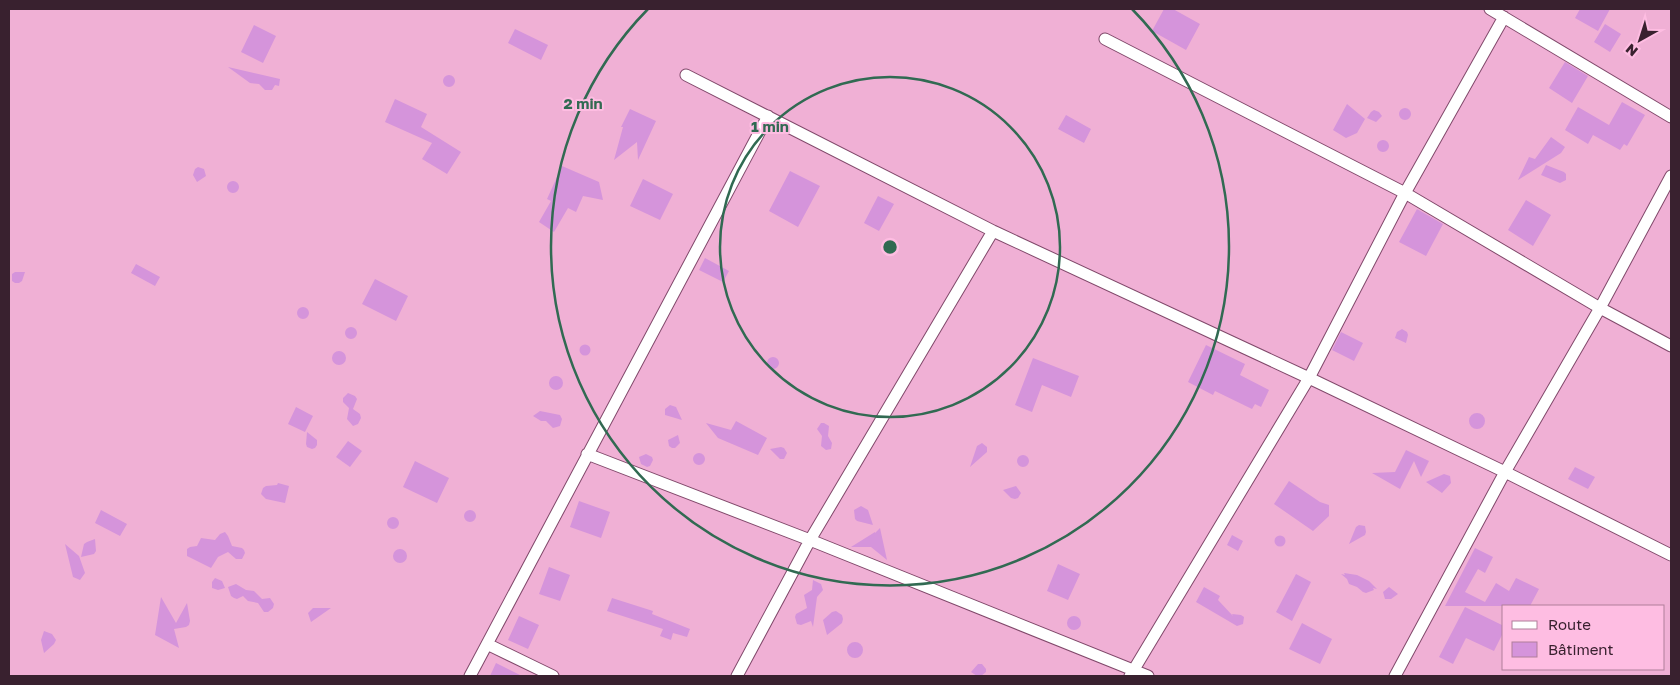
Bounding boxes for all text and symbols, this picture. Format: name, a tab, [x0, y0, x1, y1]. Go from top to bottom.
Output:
north arrow	[1615, 15, 1665, 65]
text: N	[1622, 41, 1641, 60]
text: 2 min	[563, 94, 603, 112]
text: 1 min	[751, 117, 789, 135]
centre of rings	[881, 238, 899, 256]
legend	[1502, 605, 1665, 670]
text: Route	[1548, 615, 1591, 633]
text: Bâtiment	[1548, 640, 1613, 658]

